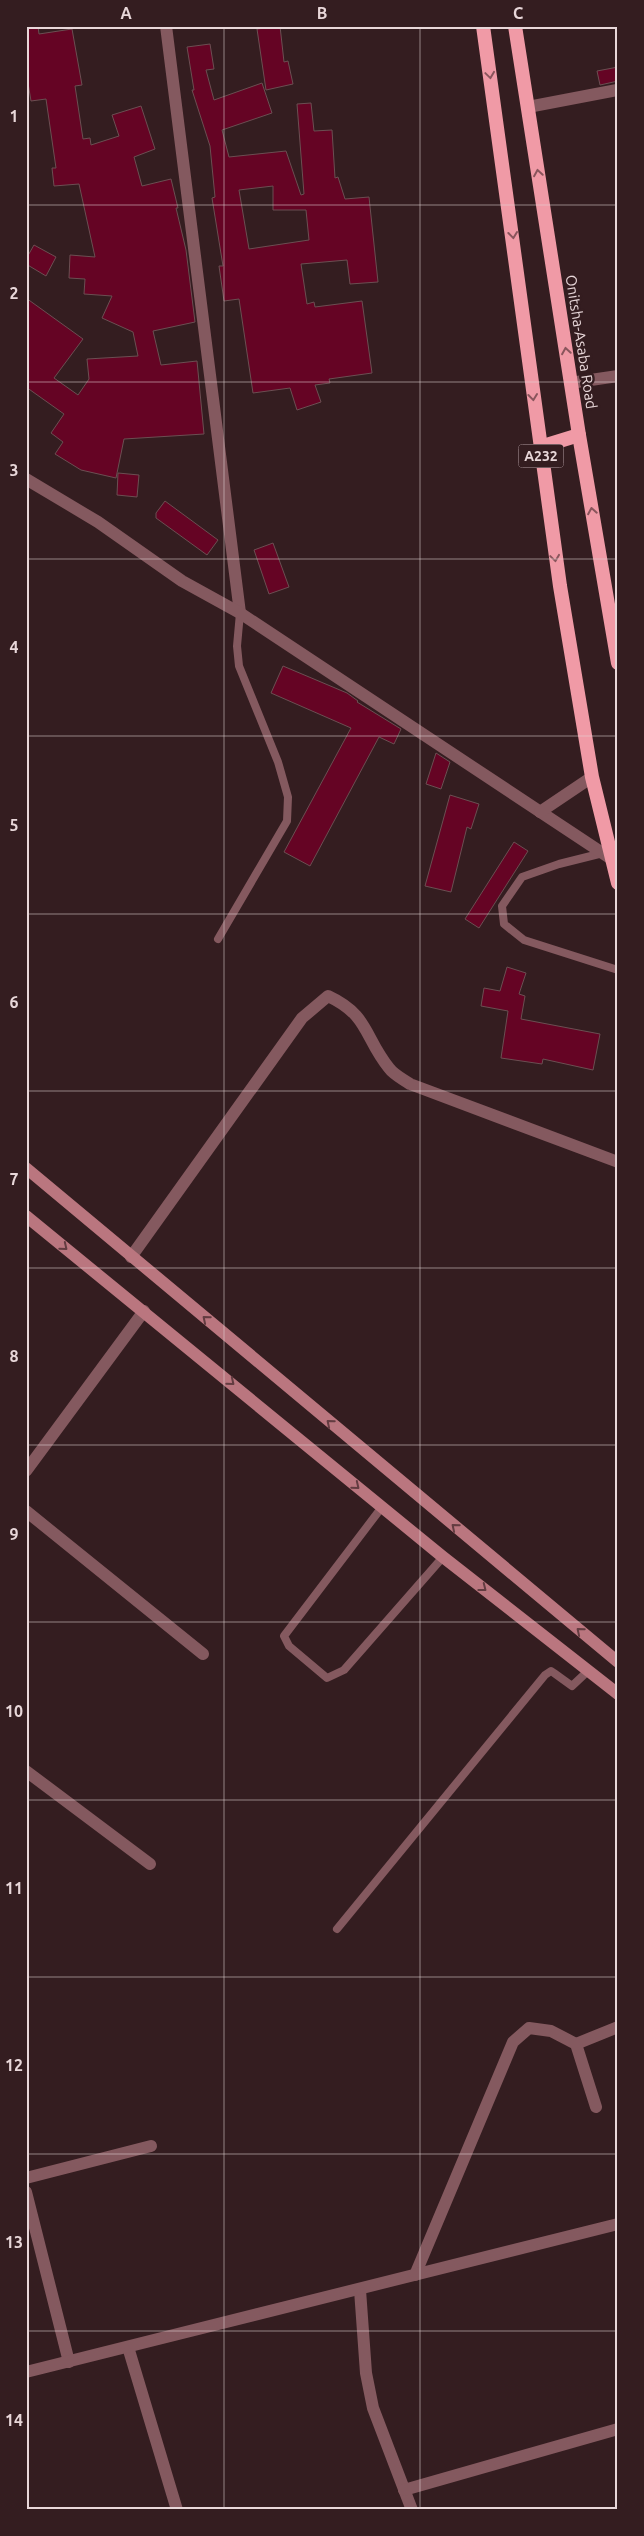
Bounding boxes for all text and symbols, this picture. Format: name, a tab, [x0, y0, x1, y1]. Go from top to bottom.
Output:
text: A	[120, 4, 132, 22]
text: B	[317, 4, 327, 22]
text: C	[513, 4, 523, 22]
one-way arrow	[484, 71, 495, 79]
text: 1	[9, 107, 19, 125]
one-way arrow	[533, 168, 544, 176]
one-way arrow	[507, 232, 518, 240]
street label: Onitsha-Asaba Road	[562, 274, 600, 410]
text: 2	[9, 284, 19, 302]
one-way arrow	[561, 346, 571, 355]
one-way arrow	[527, 393, 538, 401]
road number: A232	[518, 444, 564, 468]
text: 3	[9, 461, 19, 479]
one-way arrow	[588, 507, 598, 515]
one-way arrow	[550, 553, 560, 562]
text: 4	[9, 638, 19, 656]
text: 5	[9, 816, 19, 834]
text: 6	[9, 993, 19, 1011]
text: 7	[9, 1170, 19, 1188]
one-way arrow	[58, 1241, 67, 1249]
one-way arrow	[202, 1316, 211, 1325]
text: 8	[9, 1347, 19, 1365]
one-way arrow	[225, 1377, 234, 1385]
one-way arrow	[327, 1420, 336, 1429]
one-way arrow	[350, 1480, 359, 1488]
one-way arrow	[452, 1524, 461, 1533]
text: 9	[9, 1525, 19, 1543]
one-way arrow	[477, 1582, 486, 1590]
one-way arrow	[577, 1627, 586, 1636]
text: 10	[5, 1702, 23, 1720]
text: 11	[5, 1879, 23, 1897]
text: 12	[5, 2056, 23, 2074]
text: 13	[5, 2233, 23, 2251]
text: 14	[5, 2411, 23, 2429]

